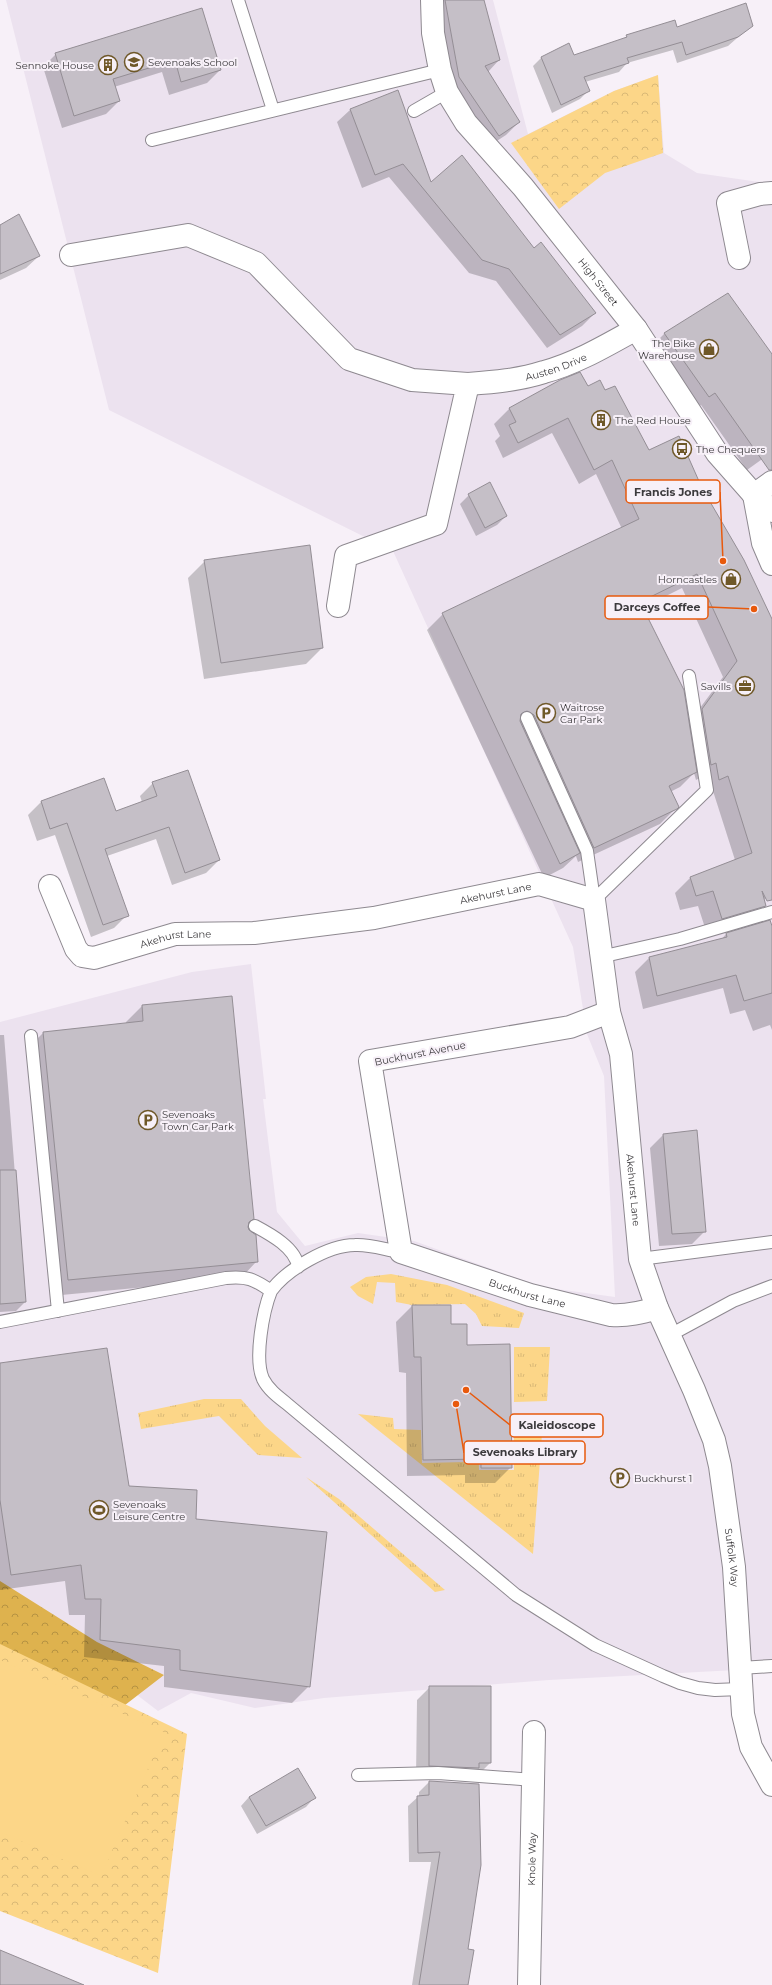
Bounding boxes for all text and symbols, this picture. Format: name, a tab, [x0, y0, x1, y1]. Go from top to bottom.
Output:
school or university icon: Sevenoaks School	[123, 51, 145, 73]
building icon: Sennoke House	[97, 54, 119, 76]
place label: Sevenoaks School	[148, 56, 237, 69]
place label: Sennoke House	[16, 59, 94, 72]
street label: High Street	[575, 256, 621, 309]
place label: The Bike Warehouse	[638, 337, 695, 362]
shop icon: The Bike Warehouse	[698, 338, 720, 360]
street label: Austen Drive	[524, 350, 589, 384]
building icon: The Red House	[590, 409, 612, 431]
place label: The Red House	[615, 414, 691, 427]
bus stop icon: The Chequers	[671, 438, 693, 460]
place label: The Chequers	[696, 443, 766, 456]
callout: Francis Jones	[626, 480, 720, 503]
text: Francis Jones	[634, 485, 712, 499]
shop icon: Horncastles	[720, 568, 742, 590]
place label: Horncastles	[658, 573, 717, 586]
callout: Darceys Coffee	[605, 596, 708, 619]
text: Darceys Coffee	[614, 600, 700, 614]
office icon: Savills	[734, 675, 756, 697]
place label: Savills	[701, 680, 731, 693]
place label: Waitrose Car Park	[560, 701, 604, 726]
parking icon: Waitrose Car Park	[535, 702, 557, 724]
street label: Akehurst Lane	[459, 880, 532, 907]
street label: Akehurst Lane	[138, 928, 211, 951]
street label: Buckhurst Avenue	[373, 1038, 467, 1069]
place label: Sevenoaks Town Car Park	[162, 1108, 234, 1133]
parking icon: Sevenoaks Town Car Park	[137, 1109, 159, 1131]
street label: Akehurst Lane	[623, 1153, 643, 1227]
street label: Buckhurst Lane	[487, 1276, 567, 1311]
callout: Kaleidoscope	[510, 1414, 603, 1437]
text: Kaleidoscope	[518, 1418, 596, 1432]
callout: Sevenoaks Library	[464, 1441, 585, 1464]
text: Sevenoaks Library	[473, 1445, 578, 1459]
parking icon: Buckhurst 1	[609, 1467, 631, 1489]
place label: Buckhurst 1	[634, 1472, 692, 1485]
place label: Sevenoaks Leisure Centre	[113, 1498, 185, 1523]
sports icon: Sevenoaks Leisure Centre	[88, 1499, 110, 1521]
street label: Suffolk Way	[722, 1527, 741, 1588]
street label: Knole Way	[525, 1832, 539, 1886]

